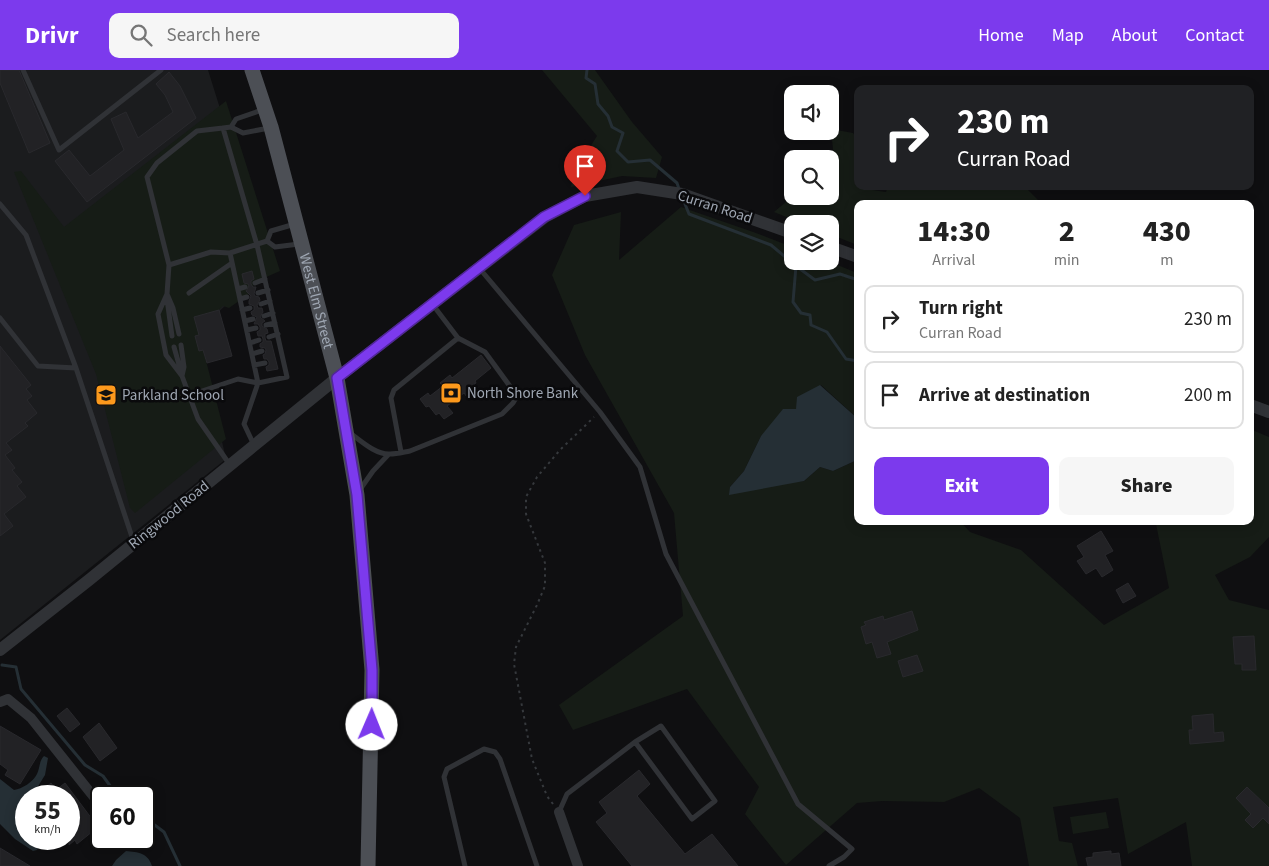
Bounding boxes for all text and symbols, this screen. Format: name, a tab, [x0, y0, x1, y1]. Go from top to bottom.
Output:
search box	[109, 13, 459, 58]
text: Drivr	[25, 18, 79, 53]
icon: search	[127, 21, 155, 49]
text: Search here	[167, 22, 260, 49]
text: Home	[978, 23, 1024, 48]
text: Map	[1052, 23, 1084, 48]
text: About	[1112, 23, 1157, 48]
text: Contact	[1185, 23, 1244, 48]
map controls	[784, 85, 839, 270]
button: sound	[784, 85, 839, 140]
text: 230 m	[957, 97, 1049, 147]
icon: right	[874, 105, 939, 170]
text: Curran Road	[957, 143, 1071, 175]
pin	[564, 145, 606, 196]
button: search	[784, 150, 839, 205]
icon: arrive	[571, 152, 599, 180]
street label: Curran Road	[675, 185, 755, 229]
text: 14:30	[917, 210, 991, 253]
text: 2	[1059, 210, 1075, 253]
text: 430	[1143, 210, 1191, 253]
button: layers	[784, 215, 839, 270]
text: Arrival	[932, 249, 975, 271]
text: min	[1054, 249, 1080, 271]
text: m	[1160, 249, 1173, 271]
street label: West Elm Street	[294, 251, 339, 351]
text: Turn right	[919, 295, 1003, 322]
icon: right	[876, 305, 904, 333]
text: 230 m	[1184, 306, 1232, 333]
text: Curran Road	[919, 322, 1002, 344]
bank icon: North Shore Bank	[439, 381, 463, 405]
icon: arrive	[876, 381, 904, 409]
text: Arrive at destination	[919, 382, 1090, 409]
text: 200 m	[1184, 382, 1232, 409]
school or university icon: Parkland School	[94, 383, 118, 407]
place label: North Shore Bank	[467, 383, 579, 404]
place label: Parkland School	[122, 385, 224, 406]
button: Exit	[874, 457, 1049, 515]
button: Share	[1059, 457, 1234, 515]
street label: Ringwood Road	[124, 476, 214, 554]
position arrow	[345, 698, 397, 750]
speed limit sign: 60	[90, 785, 155, 850]
text: 55	[34, 793, 61, 829]
text: km/h	[34, 821, 61, 838]

